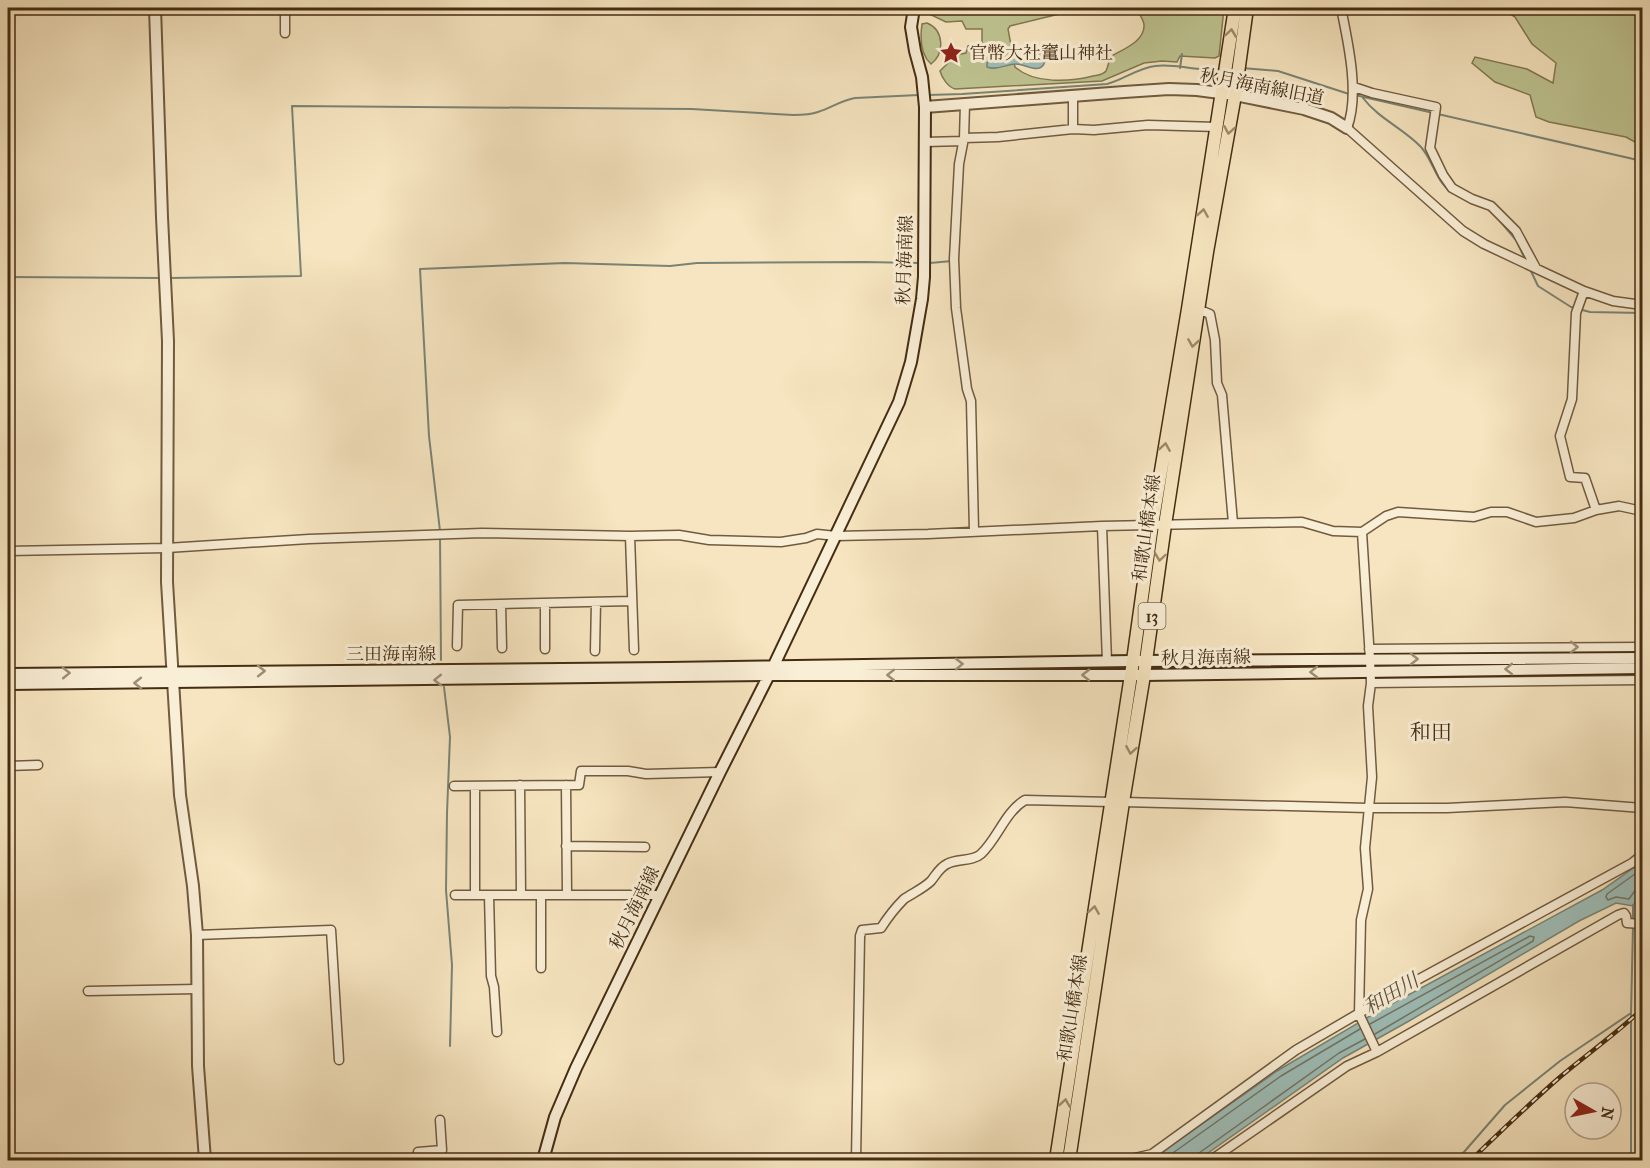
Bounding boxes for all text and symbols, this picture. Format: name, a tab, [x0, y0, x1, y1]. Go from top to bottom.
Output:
one-way arrow	[1224, 28, 1236, 37]
place icon: 官幣大社竃山神社	[938, 40, 964, 66]
place label: 官幣大社竃山神社	[969, 43, 1113, 64]
street label: 秋月海南線旧道	[1198, 65, 1326, 109]
one-way arrow	[1223, 126, 1235, 135]
one-way arrow	[1196, 209, 1209, 219]
street label: 秋月海南線	[893, 215, 917, 305]
one-way arrow	[1187, 338, 1200, 348]
one-way arrow	[1158, 443, 1171, 453]
street label: 和歌山橋本線	[1129, 473, 1165, 583]
one-way arrow	[1155, 552, 1167, 562]
road number: 13	[1138, 603, 1166, 629]
one-way arrow	[1570, 641, 1579, 653]
street label: 三田海南線	[346, 644, 436, 665]
street label: 秋月海南線	[1161, 647, 1251, 669]
one-way arrow	[1410, 653, 1419, 665]
one-way arrow	[954, 657, 963, 670]
one-way arrow	[1504, 663, 1513, 676]
one-way arrow	[256, 665, 265, 677]
one-way arrow	[1309, 666, 1318, 678]
one-way arrow	[61, 667, 70, 679]
one-way arrow	[1081, 668, 1090, 681]
one-way arrow	[886, 669, 895, 681]
one-way arrow	[433, 673, 442, 686]
one-way arrow	[133, 677, 142, 689]
district label: 和田	[1410, 720, 1452, 744]
one-way arrow	[1126, 745, 1138, 754]
street label: 秋月海南線	[606, 863, 664, 953]
one-way arrow	[1088, 905, 1100, 914]
street label: 和歌山橋本線	[1054, 953, 1092, 1063]
water label: 和田川	[1359, 968, 1424, 1019]
north arrow	[1563, 1081, 1623, 1141]
one-way arrow	[1059, 1098, 1071, 1107]
text: N	[1597, 1106, 1618, 1122]

